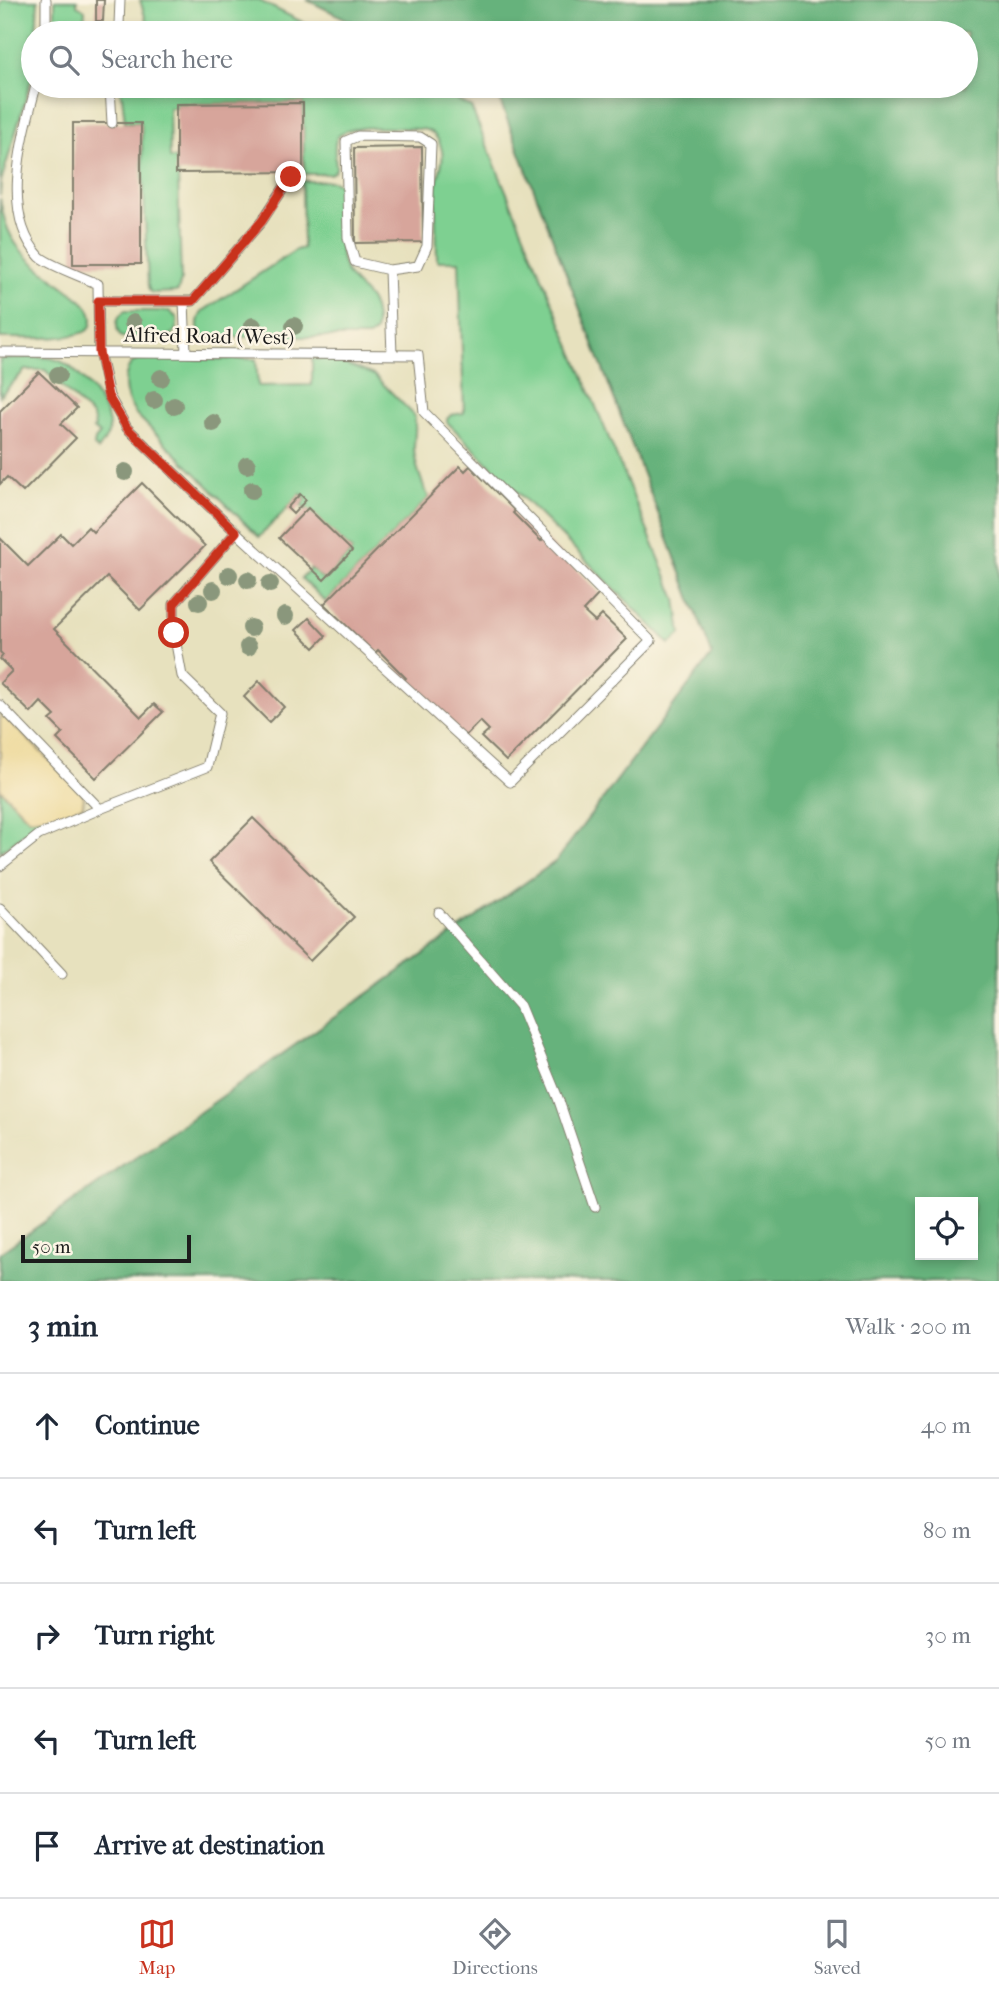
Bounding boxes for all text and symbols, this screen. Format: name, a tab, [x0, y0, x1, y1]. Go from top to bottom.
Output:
search box	[21, 21, 978, 98]
icon: search	[45, 41, 83, 79]
text: Search here	[101, 44, 233, 75]
route end	[275, 161, 306, 192]
street label: Alfred Road (West)	[123, 322, 294, 349]
route start	[158, 617, 189, 648]
map controls	[915, 1197, 978, 1260]
button: locate	[915, 1197, 978, 1260]
scale bar	[21, 1232, 191, 1264]
text: 50 m	[32, 1236, 71, 1258]
text: 3 min	[28, 1309, 98, 1344]
text: Walk · 200 m	[845, 1313, 971, 1340]
icon: ahead	[28, 1407, 66, 1445]
text: Continue	[95, 1410, 200, 1441]
text: 40 m	[921, 1412, 971, 1439]
icon: left	[28, 1512, 66, 1550]
text: Turn left	[95, 1515, 196, 1546]
text: 80 m	[923, 1517, 971, 1544]
icon: right	[28, 1617, 66, 1655]
text: Turn right	[95, 1620, 215, 1651]
text: 30 m	[925, 1622, 971, 1649]
icon: left	[28, 1722, 66, 1760]
text: Turn left	[95, 1725, 196, 1756]
text: 50 m	[924, 1727, 971, 1754]
icon: arrive	[28, 1827, 66, 1865]
text: Arrive at destination	[95, 1830, 325, 1861]
tab: Map	[138, 1915, 176, 1979]
tab: Directions	[452, 1915, 538, 1979]
tab: Saved	[814, 1915, 861, 1979]

